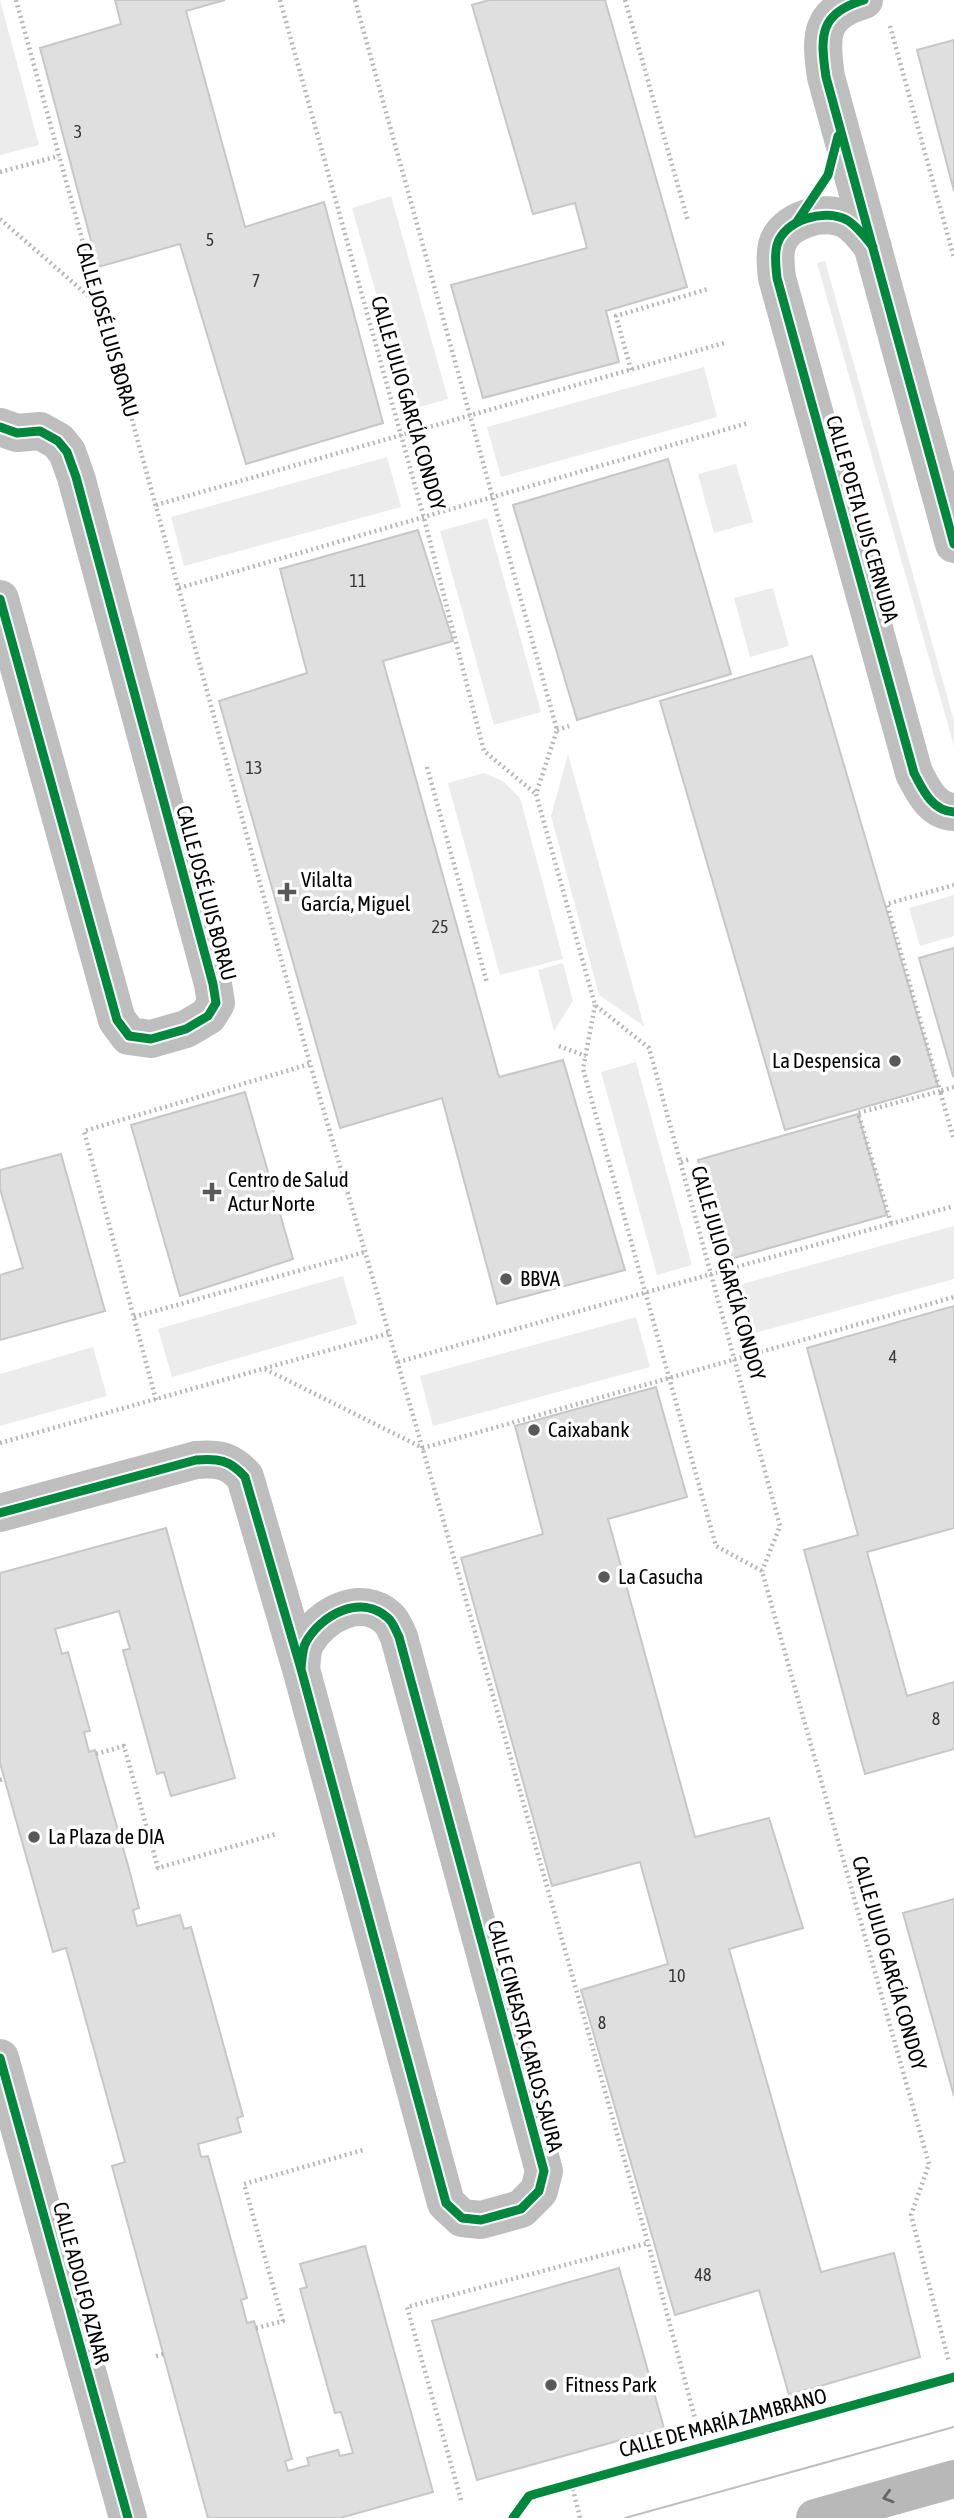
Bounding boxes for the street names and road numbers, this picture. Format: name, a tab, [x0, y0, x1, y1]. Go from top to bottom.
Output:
street label: CALLE JOSÉ LUIS BORAU	[72, 240, 144, 420]
street label: CALLE JULIO GARCÍA CONDOY	[367, 293, 451, 513]
street label: CALLE POETA LUIS CERNUDA	[822, 412, 904, 626]
street label: CALLE JOSÉ LUIS BORAU	[172, 802, 242, 983]
street label: CALLE JULIO GARCÍA CONDOY	[687, 1163, 771, 1383]
street label: CALLE JULIO GARCÍA CONDOY	[848, 1853, 932, 2073]
street label: CALLE CINEASTA CARLOS SAURA	[483, 1917, 569, 2155]
street label: CALLE ADOLFO AZNAR	[49, 2199, 115, 2367]
street label: CALLE DE MARÍA ZAMBRANO	[616, 2383, 829, 2461]

